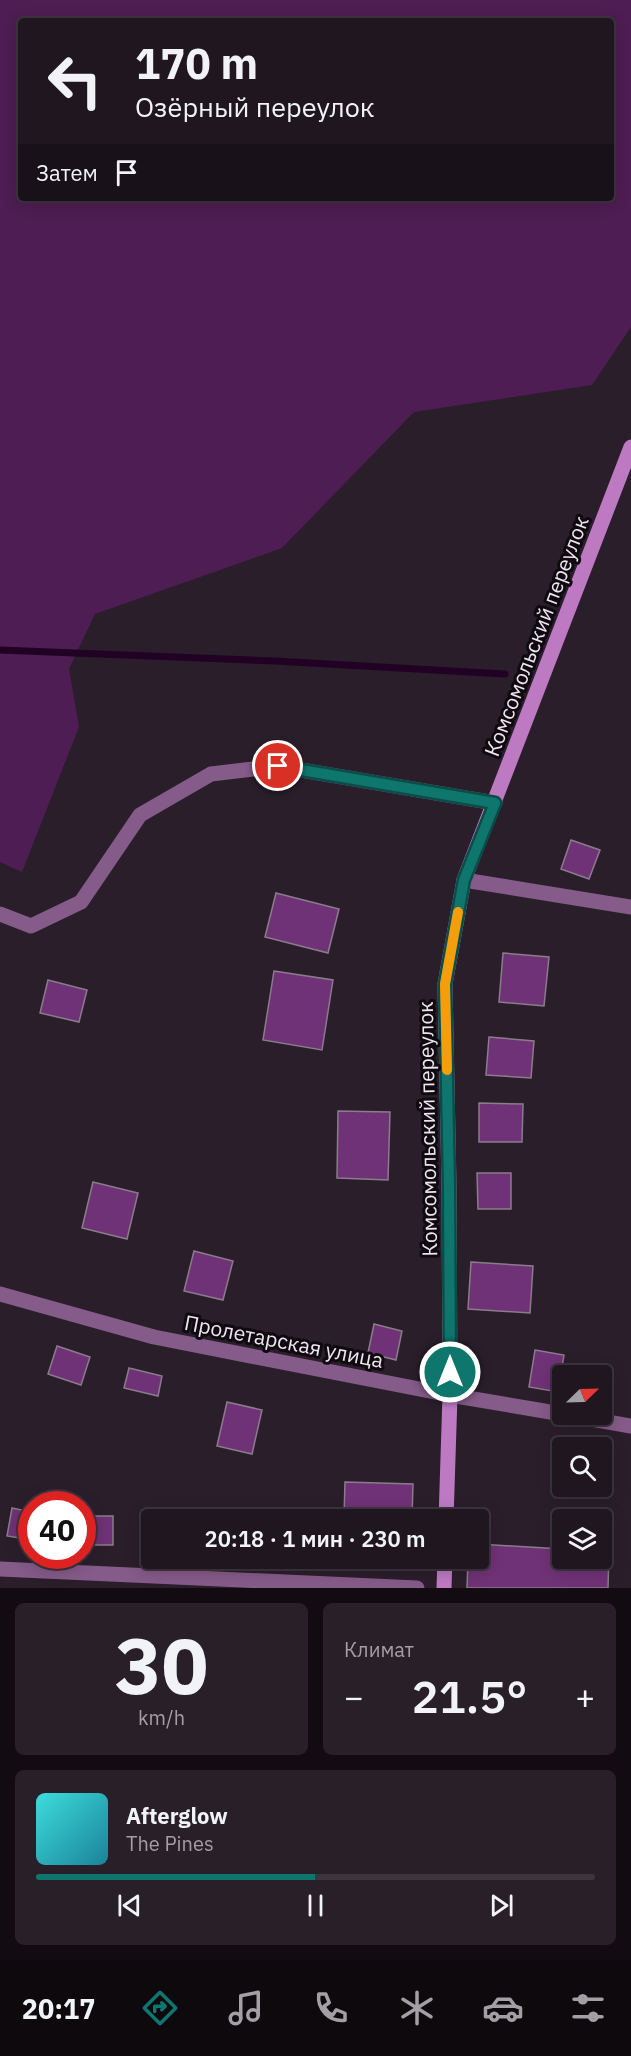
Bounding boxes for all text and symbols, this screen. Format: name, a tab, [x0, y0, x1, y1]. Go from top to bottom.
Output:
text: 170 m	[135, 36, 258, 91]
icon: left	[36, 42, 114, 120]
text: Озёрный переулок	[135, 89, 375, 124]
icon: arrive	[110, 156, 143, 189]
text: Затем	[36, 158, 98, 187]
street label: Комсомольский переулок	[477, 512, 595, 760]
pin	[252, 740, 303, 791]
icon: arrive	[261, 749, 294, 782]
street label: Комсомольский переулок	[411, 1001, 443, 1257]
street label: Пролетарская улица	[182, 1308, 386, 1374]
position arrow	[418, 1340, 482, 1404]
north arrow	[552, 1365, 612, 1425]
map controls	[552, 1365, 612, 1569]
button: search	[552, 1437, 612, 1497]
speed limit sign: 40	[18, 1491, 96, 1569]
button: layers	[552, 1509, 612, 1569]
text: 20:18 · 1 мин · 230 m	[204, 1524, 426, 1553]
text: 30	[115, 1614, 208, 1715]
text: Климат	[344, 1636, 414, 1663]
text: 21.5°	[412, 1667, 527, 1725]
text: −	[344, 1675, 364, 1718]
text: +	[575, 1675, 595, 1718]
text: km/h	[138, 1704, 185, 1731]
text: Afterglow	[126, 1801, 228, 1830]
text: The Pines	[126, 1830, 214, 1857]
icon: previous	[113, 1889, 146, 1922]
icon: pause	[299, 1889, 332, 1922]
icon: next	[485, 1889, 518, 1922]
icon: directions	[139, 1987, 181, 2029]
icon: music	[225, 1987, 267, 2029]
icon: phone	[310, 1987, 352, 2029]
icon: climate	[396, 1987, 438, 2029]
icon: car	[482, 1987, 524, 2029]
icon: filters	[567, 1987, 609, 2029]
text: 20:17	[22, 1991, 96, 2026]

